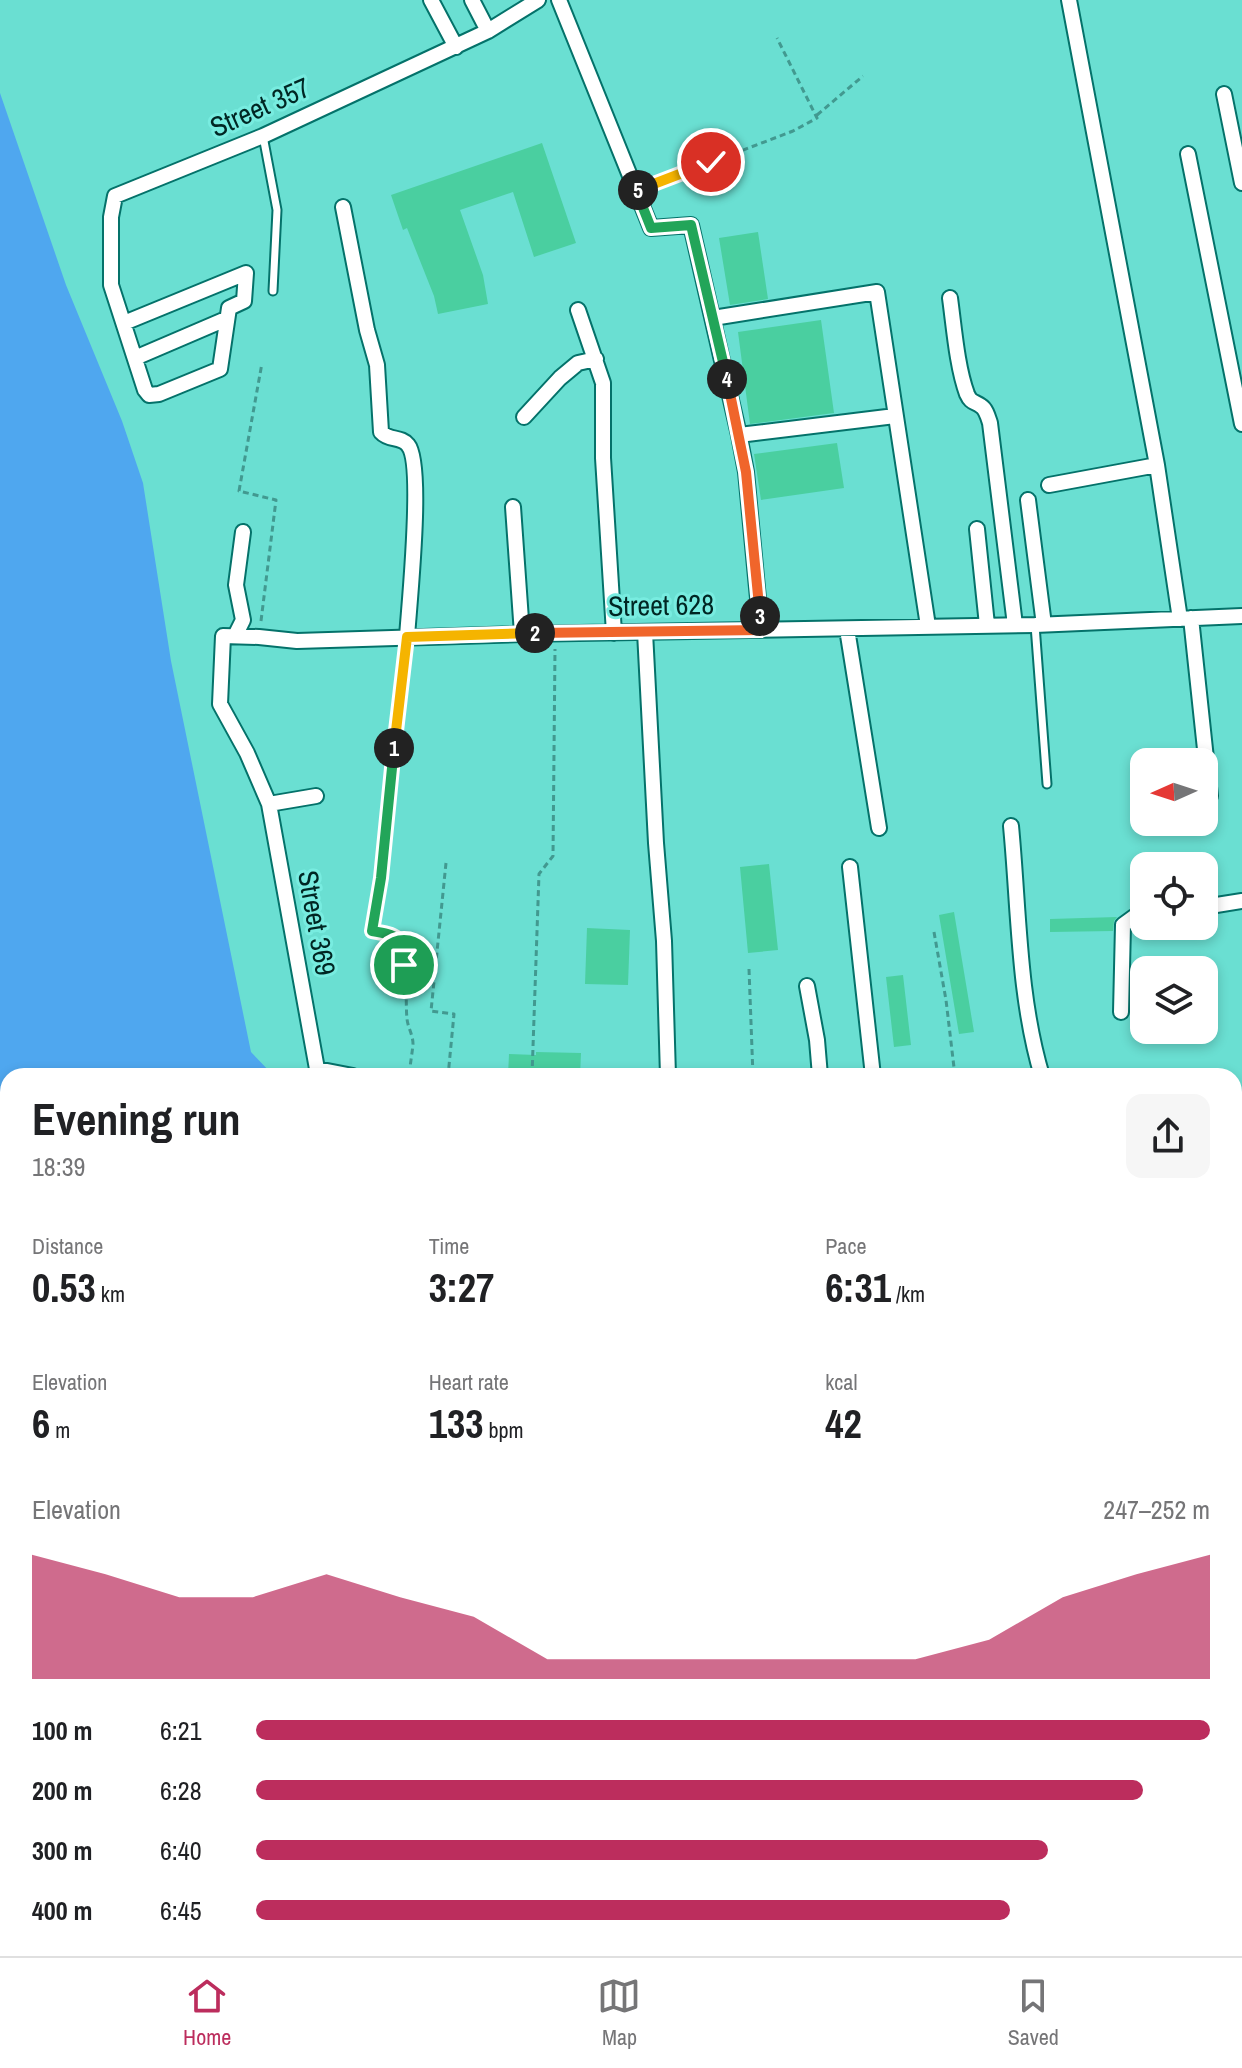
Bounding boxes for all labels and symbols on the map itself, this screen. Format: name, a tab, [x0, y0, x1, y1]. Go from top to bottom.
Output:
street label: Street 357	[204, 68, 316, 146]
pin	[677, 128, 745, 196]
pin: 5	[618, 170, 658, 210]
pin: 4	[707, 359, 747, 399]
street label: Street 628	[608, 585, 714, 625]
pin: 3	[740, 596, 780, 636]
pin: 2	[515, 613, 555, 653]
pin: 1	[374, 728, 414, 768]
north arrow	[1130, 748, 1218, 836]
street label: Street 369	[289, 868, 345, 978]
pin	[370, 931, 438, 999]

